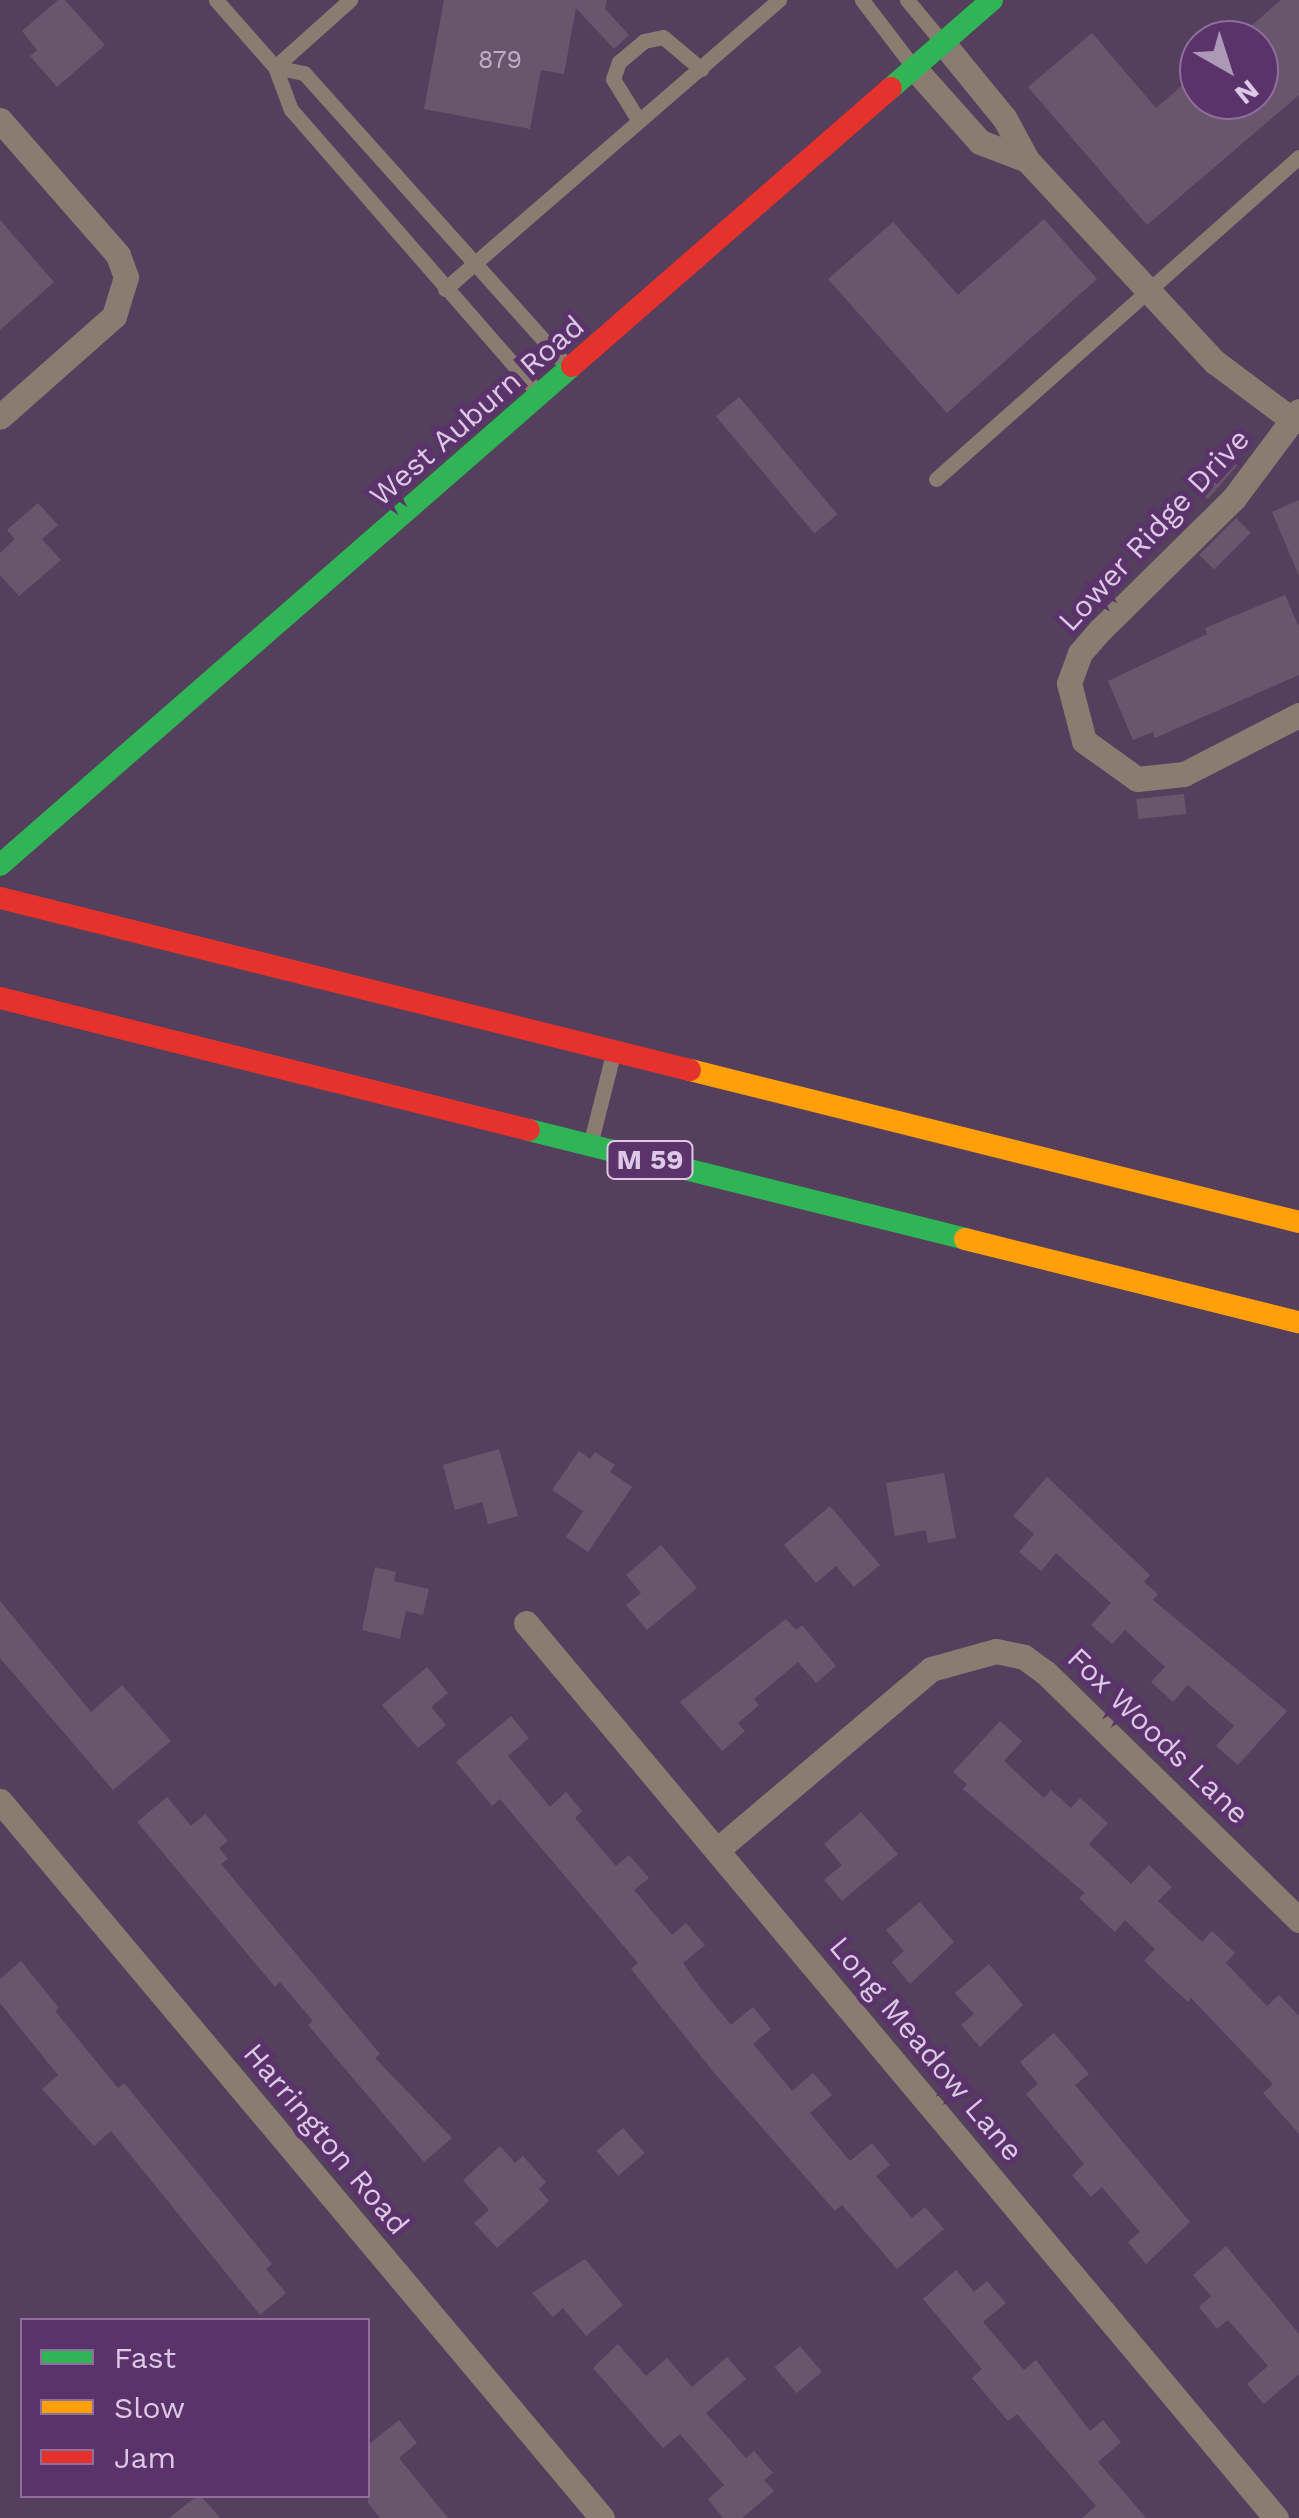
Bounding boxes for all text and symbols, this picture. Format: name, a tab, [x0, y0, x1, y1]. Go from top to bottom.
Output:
north arrow	[1179, 20, 1279, 120]
house number: 879	[478, 45, 522, 75]
text: N	[1228, 73, 1265, 112]
street label: West Auburn Road	[362, 308, 592, 514]
street label: Lower Ridge Drive	[1051, 421, 1257, 639]
road number: M 59	[605, 1137, 695, 1183]
street label: Fox Woods Lane	[1059, 1640, 1257, 1832]
street label: Long Meadow Lane	[821, 1929, 1031, 2169]
street label: Harrington Road	[236, 2036, 416, 2242]
legend	[20, 2318, 370, 2498]
text: Fast	[114, 2340, 176, 2375]
text: Slow	[114, 2390, 185, 2425]
text: Jam	[114, 2440, 176, 2475]

